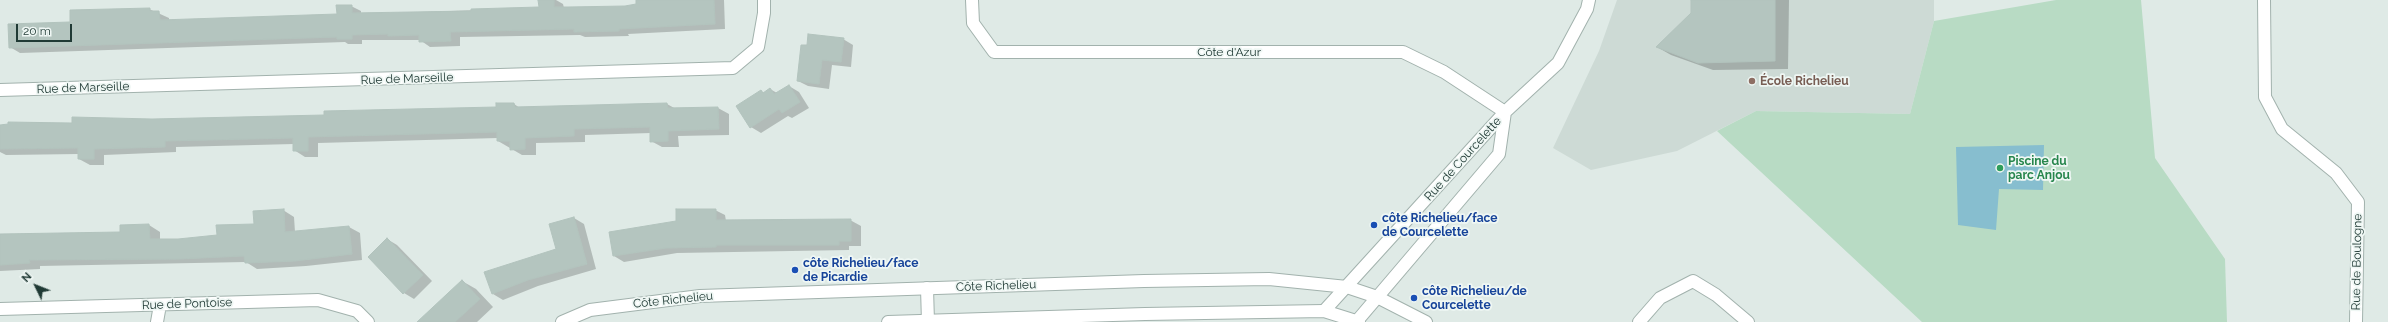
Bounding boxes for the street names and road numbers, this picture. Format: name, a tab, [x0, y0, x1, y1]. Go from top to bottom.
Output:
street label: Côte d'Azur	[1197, 45, 1261, 59]
street label: Rue de Marseille	[360, 70, 454, 88]
street label: Rue de Marseille	[36, 79, 130, 97]
street label: Rue de Courcelette	[1422, 114, 1504, 204]
street label: Rue de Boulogne	[2349, 214, 2365, 310]
street label: Côte Richelieu	[956, 277, 1036, 295]
street label: Côte Richelieu	[632, 289, 714, 311]
street label: Rue de Pontoise	[142, 295, 232, 313]

